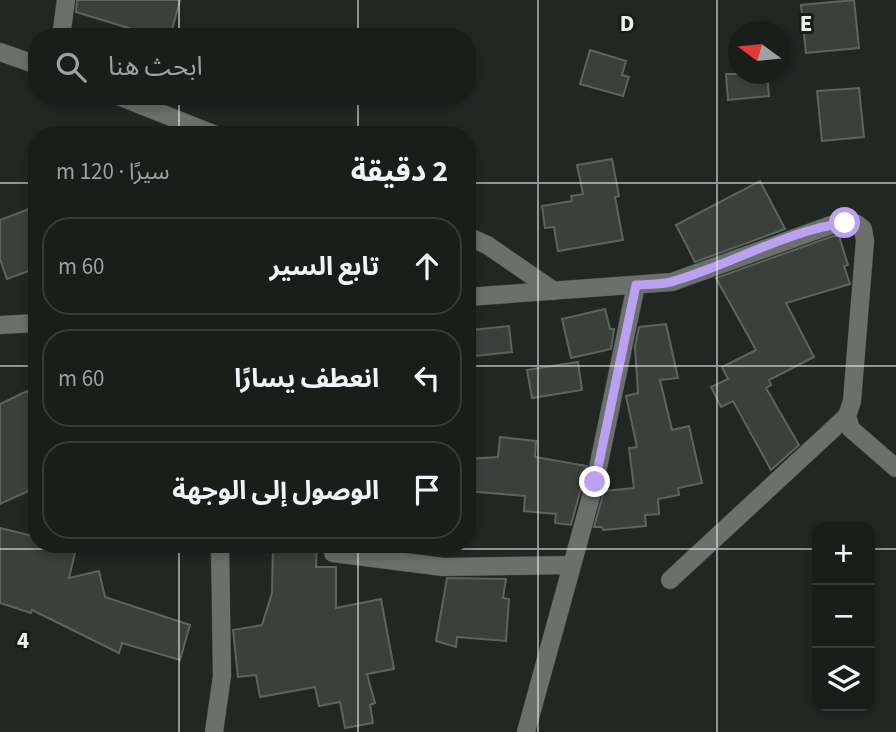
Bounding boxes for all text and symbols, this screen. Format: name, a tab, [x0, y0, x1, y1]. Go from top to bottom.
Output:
text: D	[620, 7, 634, 40]
text: E	[800, 7, 812, 40]
north arrow	[728, 21, 791, 84]
search box	[28, 28, 476, 105]
icon: search	[52, 48, 90, 86]
text: ابحث هنا	[108, 48, 203, 85]
text: 2 دقيقة	[351, 150, 448, 193]
text: سيرًا · 120 m	[56, 155, 170, 188]
route start	[829, 207, 860, 238]
icon: ahead	[408, 247, 446, 285]
text: تابع السير	[269, 248, 379, 285]
text: 60 m	[58, 250, 105, 283]
icon: left	[408, 359, 446, 397]
text: انعطف يسارًا	[234, 360, 379, 397]
text: 60 m	[58, 362, 105, 395]
route end	[579, 466, 610, 497]
icon: arrive	[408, 471, 446, 509]
text: الوصول إلى الوجهة	[172, 472, 379, 509]
map controls	[812, 522, 875, 711]
button: +	[812, 522, 875, 585]
button: −	[812, 585, 875, 648]
text: 4	[17, 624, 29, 657]
button: layers	[812, 648, 875, 711]

